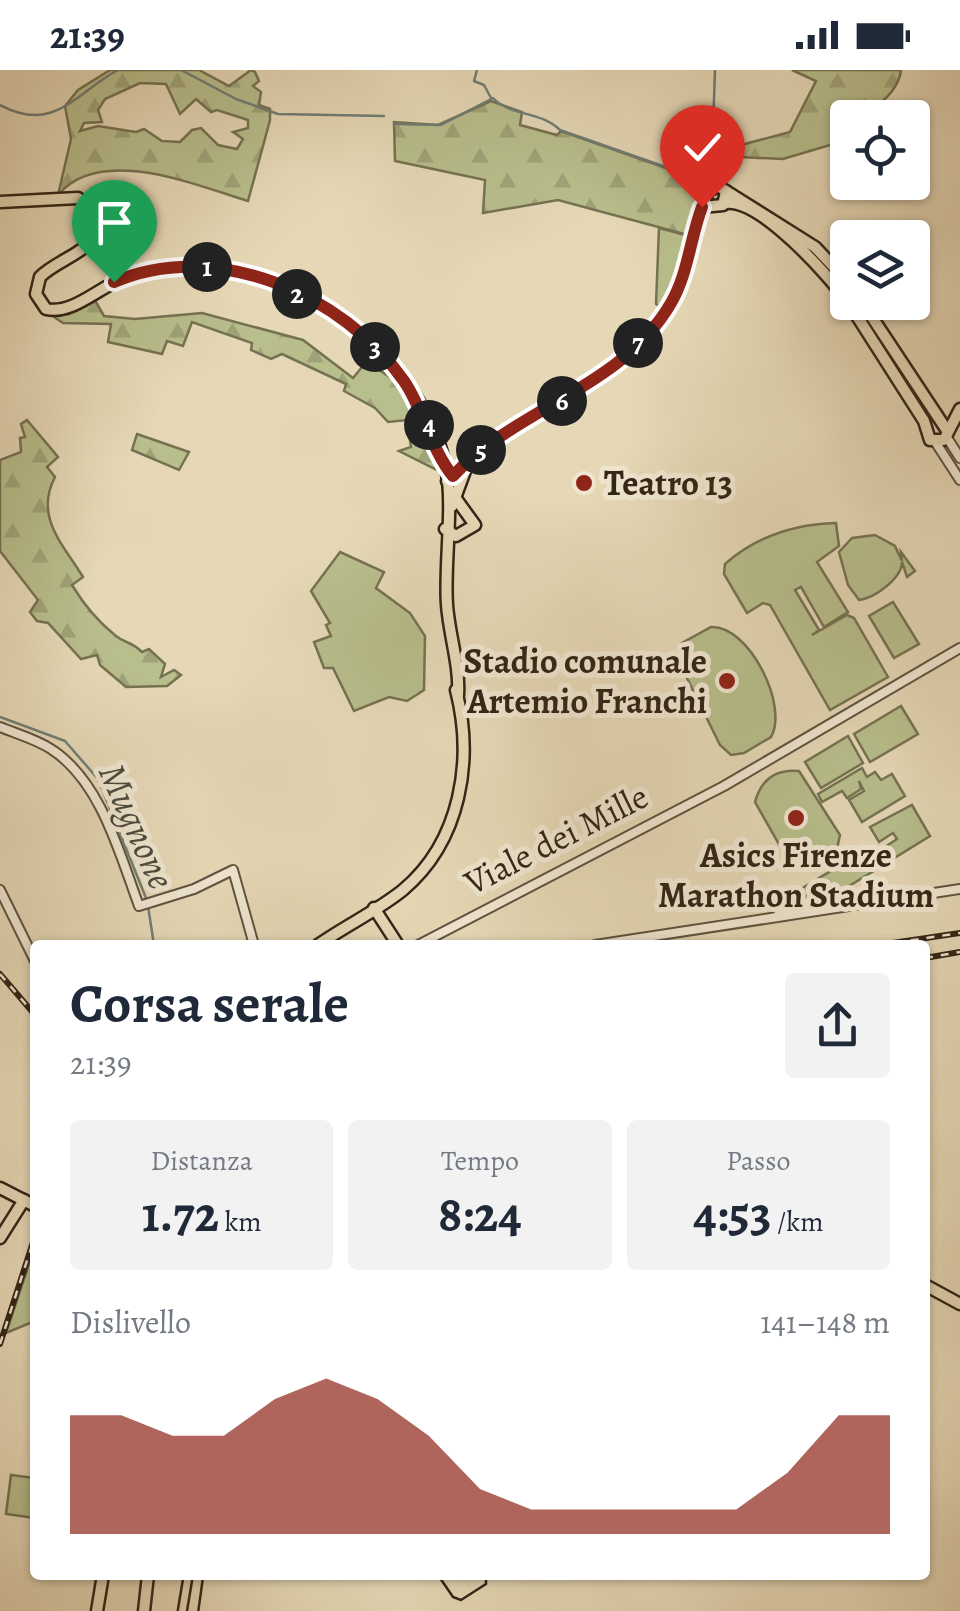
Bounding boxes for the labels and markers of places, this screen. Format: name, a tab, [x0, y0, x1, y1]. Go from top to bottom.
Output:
pin	[660, 105, 745, 208]
pin	[72, 180, 157, 283]
pin: 1	[182, 242, 232, 292]
pin: 2	[272, 269, 322, 319]
pin: 7	[613, 318, 663, 368]
pin: 3	[350, 322, 400, 372]
pin: 6	[537, 376, 587, 426]
pin: 4	[404, 400, 454, 450]
pin: 5	[456, 425, 506, 475]
place label: Teatro 13	[604, 459, 733, 507]
marker: Teatro 13	[573, 472, 595, 494]
place label: Stadio comunale Artemio Franchi	[463, 637, 707, 725]
marker: Stadio comunale Artemio Franchi	[716, 670, 738, 692]
marker: Asics Firenze Marathon Stadium	[785, 807, 807, 829]
place label: Asics Firenze Marathon Stadium	[658, 831, 934, 919]

